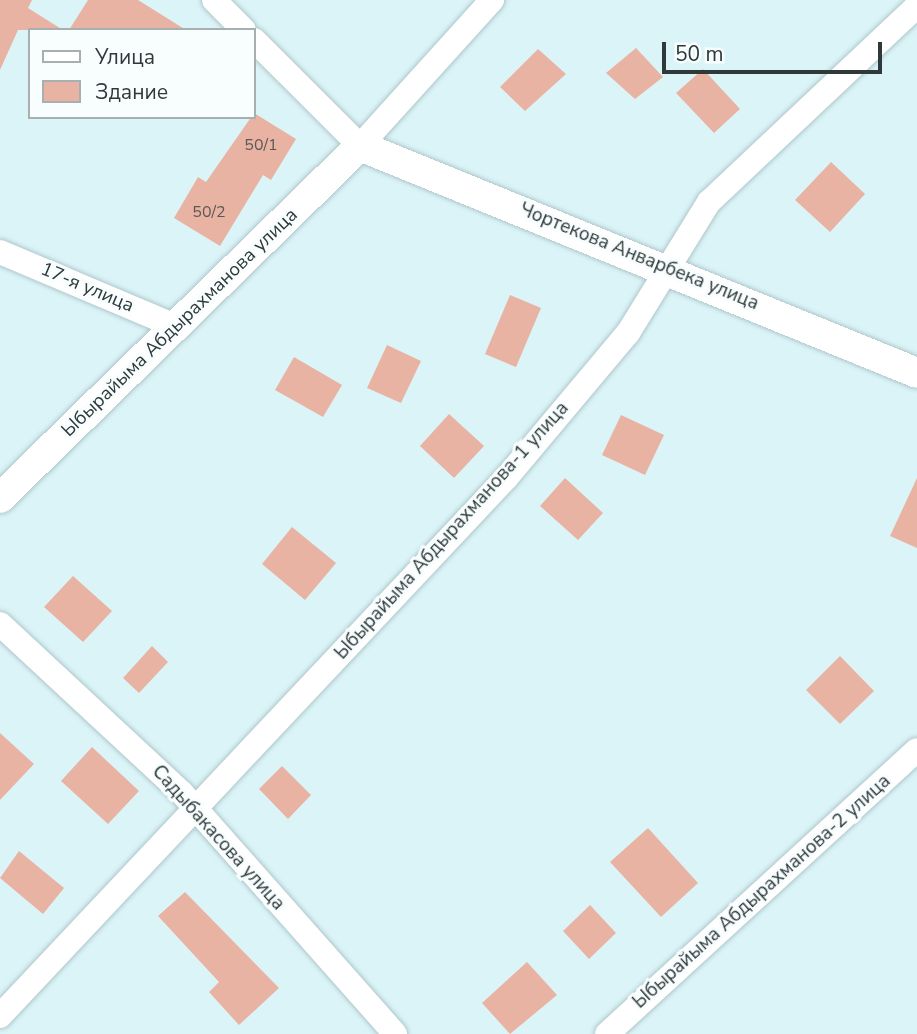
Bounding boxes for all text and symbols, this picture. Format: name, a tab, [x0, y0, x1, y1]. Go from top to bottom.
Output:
legend	[28, 28, 256, 119]
scale bar	[665, 28, 886, 72]
text: 50 m	[675, 40, 724, 68]
text: Улица	[95, 43, 155, 71]
text: Здание	[95, 78, 168, 106]
house number: 50/1	[244, 135, 278, 155]
street label: Чортекова Анварбека улица	[516, 199, 762, 315]
house number: 50/2	[192, 202, 226, 222]
street label: Ыбырайыма Абдырахманова улица	[57, 204, 303, 442]
street label: 17-я улица	[37, 258, 137, 318]
street label: Ыбырайыма Абдырахманова-1 улица	[330, 398, 574, 664]
street label: Садыбакасова улица	[147, 761, 289, 915]
street label: Ыбырайыма Абдырахманова-2 улица	[629, 770, 895, 1014]

